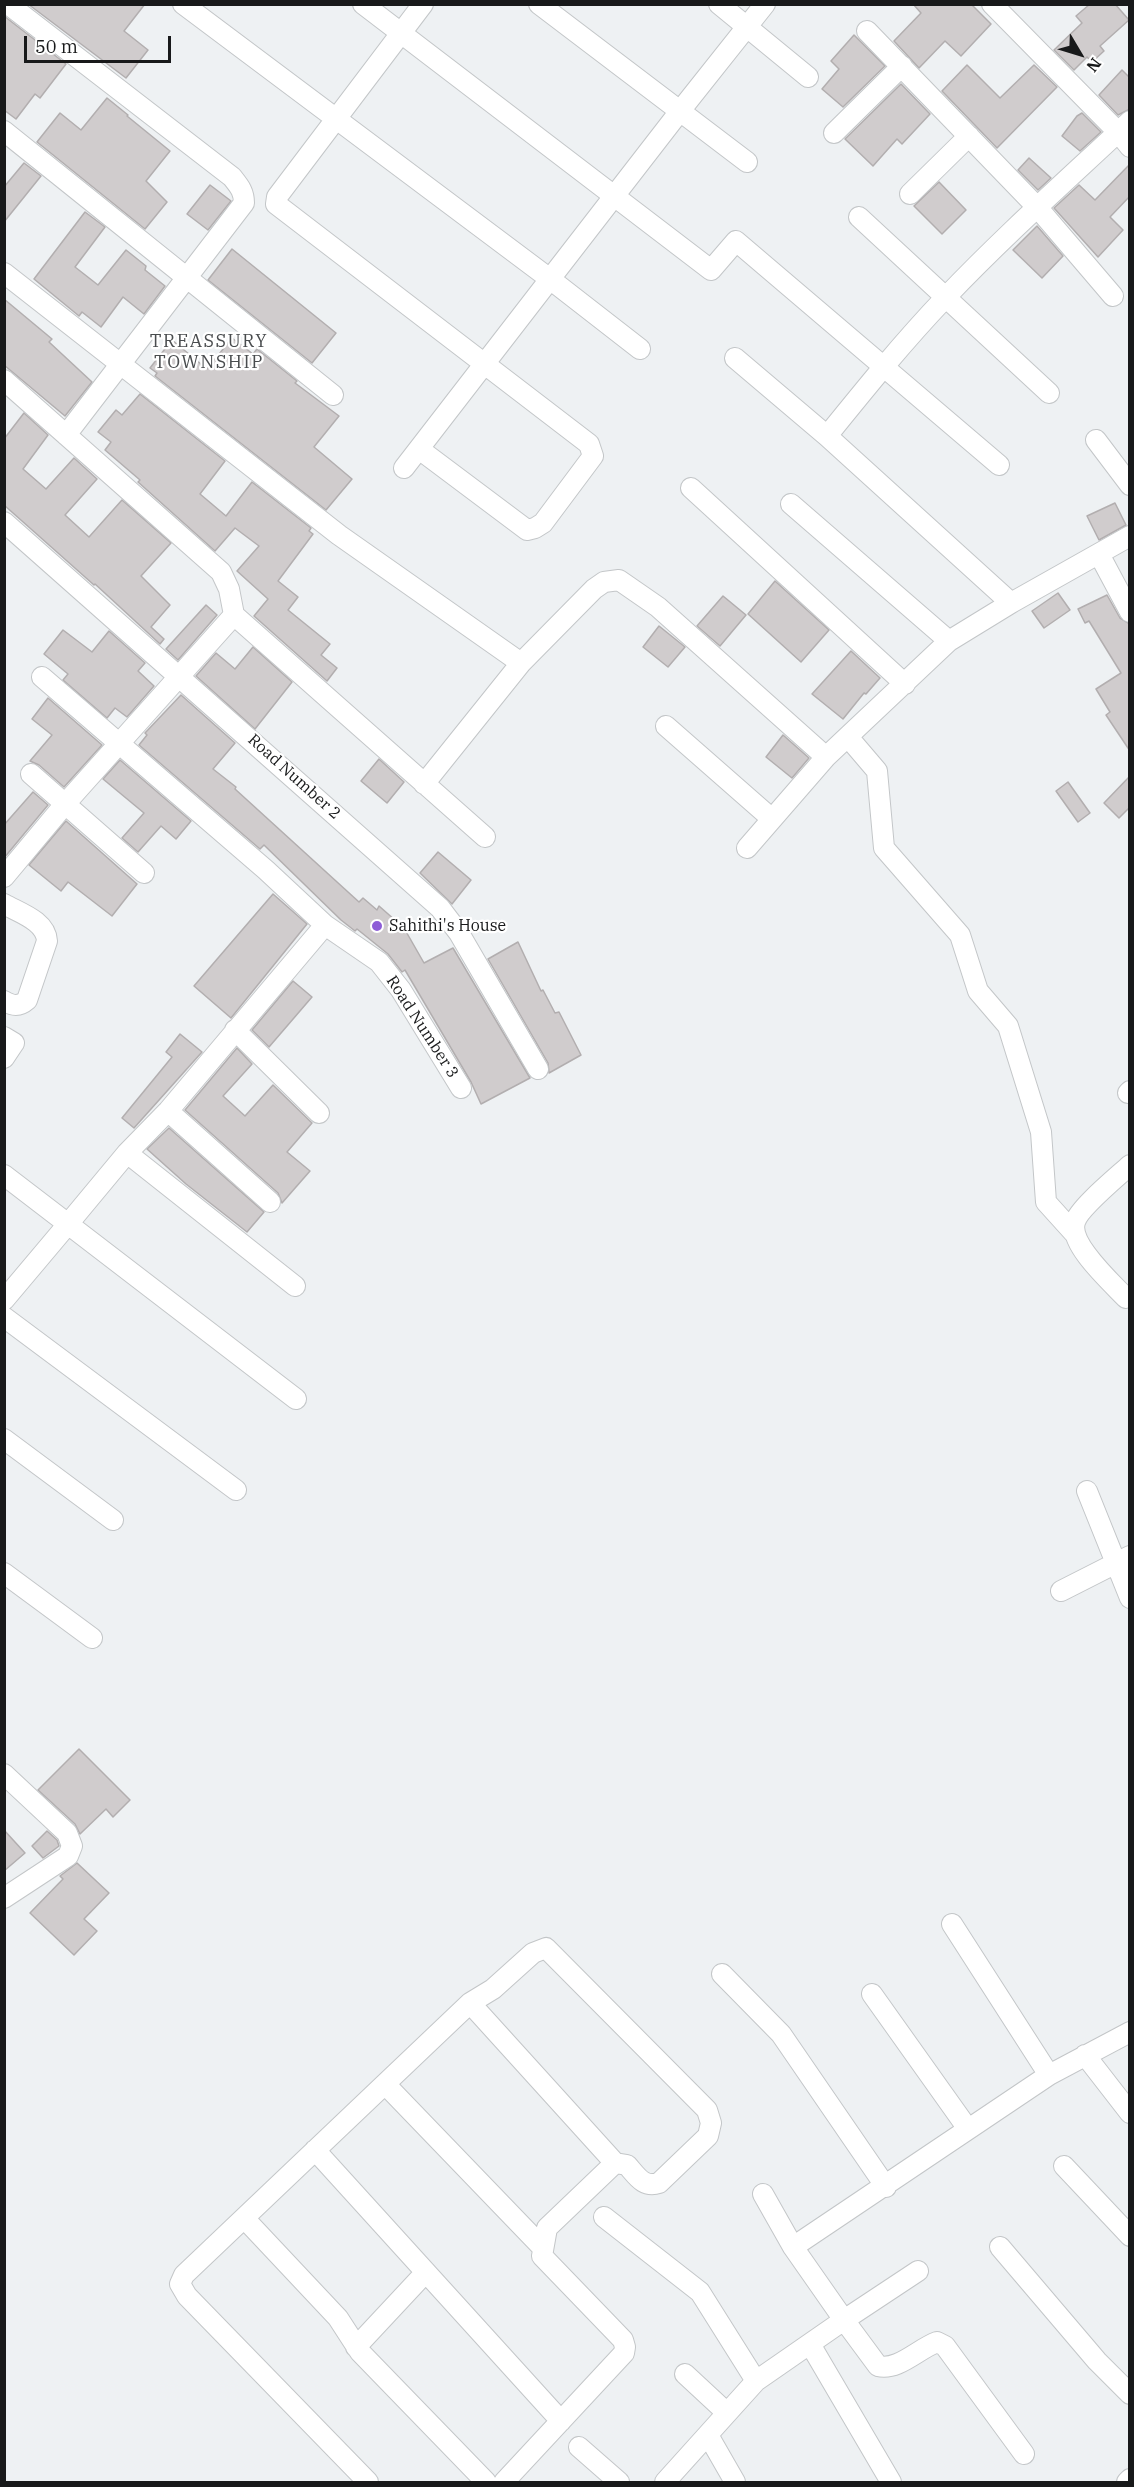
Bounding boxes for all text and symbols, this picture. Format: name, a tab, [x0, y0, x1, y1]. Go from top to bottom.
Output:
scale bar	[27, 24, 174, 62]
north arrow	[1050, 24, 1110, 84]
text: 50 m	[35, 35, 78, 58]
text: N	[1082, 54, 1106, 76]
district label: TREASSURY TOWNSHIP	[150, 331, 268, 374]
street label: Road Number 2	[244, 730, 344, 824]
place label: Sahithi's House	[389, 916, 506, 936]
marker: Sahithi's House	[370, 919, 384, 933]
street label: Road Number 3	[382, 972, 462, 1082]

